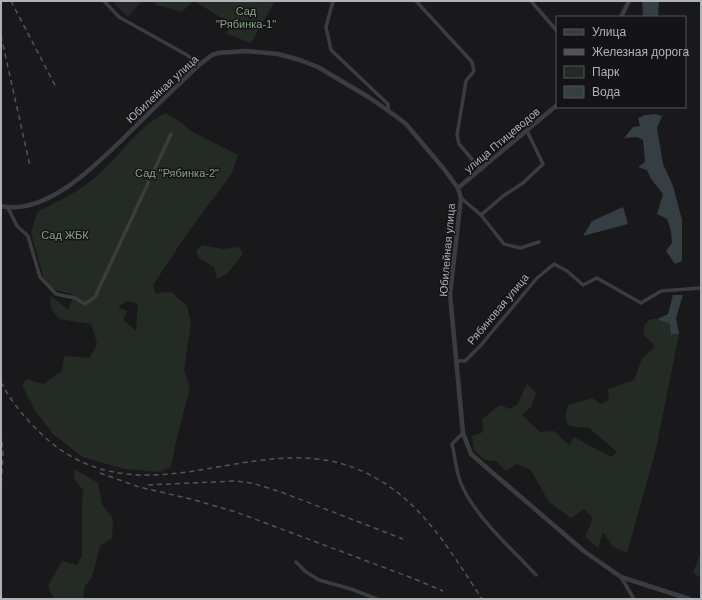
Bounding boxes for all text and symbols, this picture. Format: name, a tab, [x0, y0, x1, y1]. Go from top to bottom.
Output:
park label: Сад "Рябинка-1"	[216, 5, 276, 30]
legend	[556, 16, 686, 108]
text: Улица	[592, 25, 626, 39]
text: Железная дорога	[592, 45, 689, 59]
street label: Юбилейная улица	[124, 52, 201, 125]
text: Парк	[592, 65, 620, 79]
text: Вода	[592, 85, 620, 99]
street label: улица Птицеводов	[462, 105, 542, 175]
park label: Сад "Рябинка-2"	[135, 167, 219, 179]
street label: Юбилейная улица	[437, 202, 457, 297]
park label: Сад ЖБК	[41, 229, 89, 241]
street label: Рябиновая улица	[465, 271, 532, 347]

